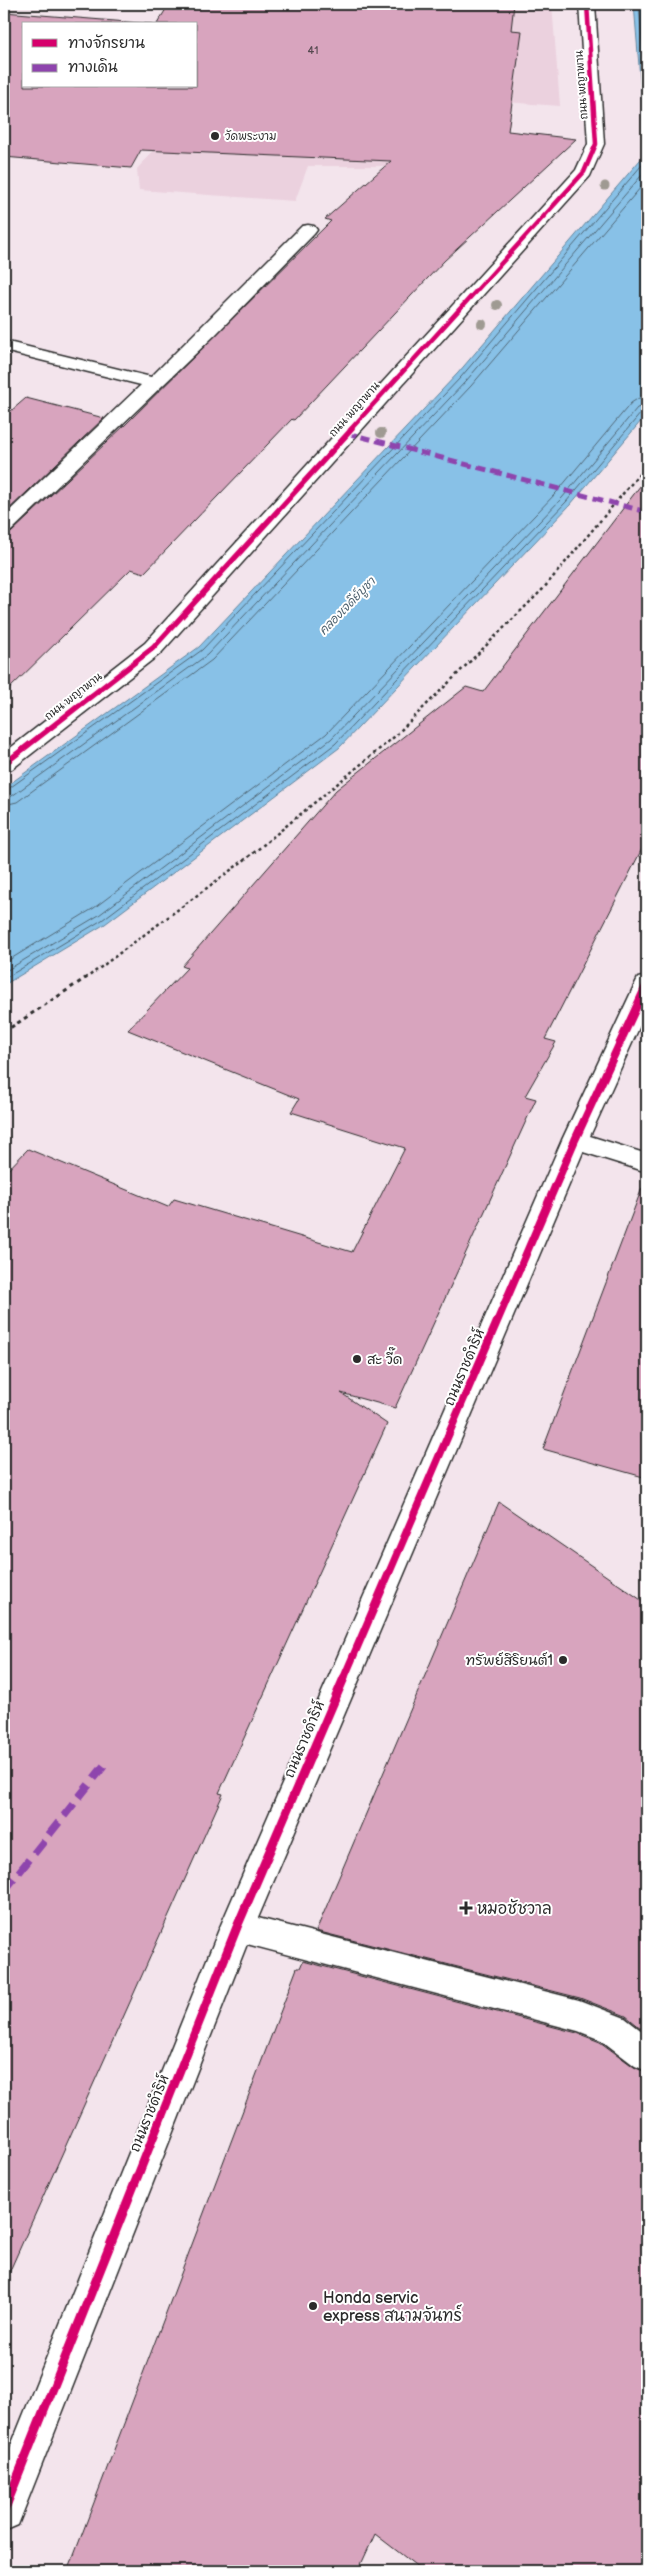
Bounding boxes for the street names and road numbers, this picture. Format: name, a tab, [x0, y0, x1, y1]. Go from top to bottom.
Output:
street label: ถนน พญาพาน	[573, 49, 590, 120]
street label: ถนน พญาพาน	[326, 379, 383, 439]
street label: ถนน พญาพาน	[42, 669, 105, 723]
street label: ถนนราชดำริห์	[440, 1326, 488, 1408]
street label: ถนนราชดำริห์	[280, 1698, 328, 1780]
street label: ถนนราชดำริห์	[125, 2072, 173, 2154]

